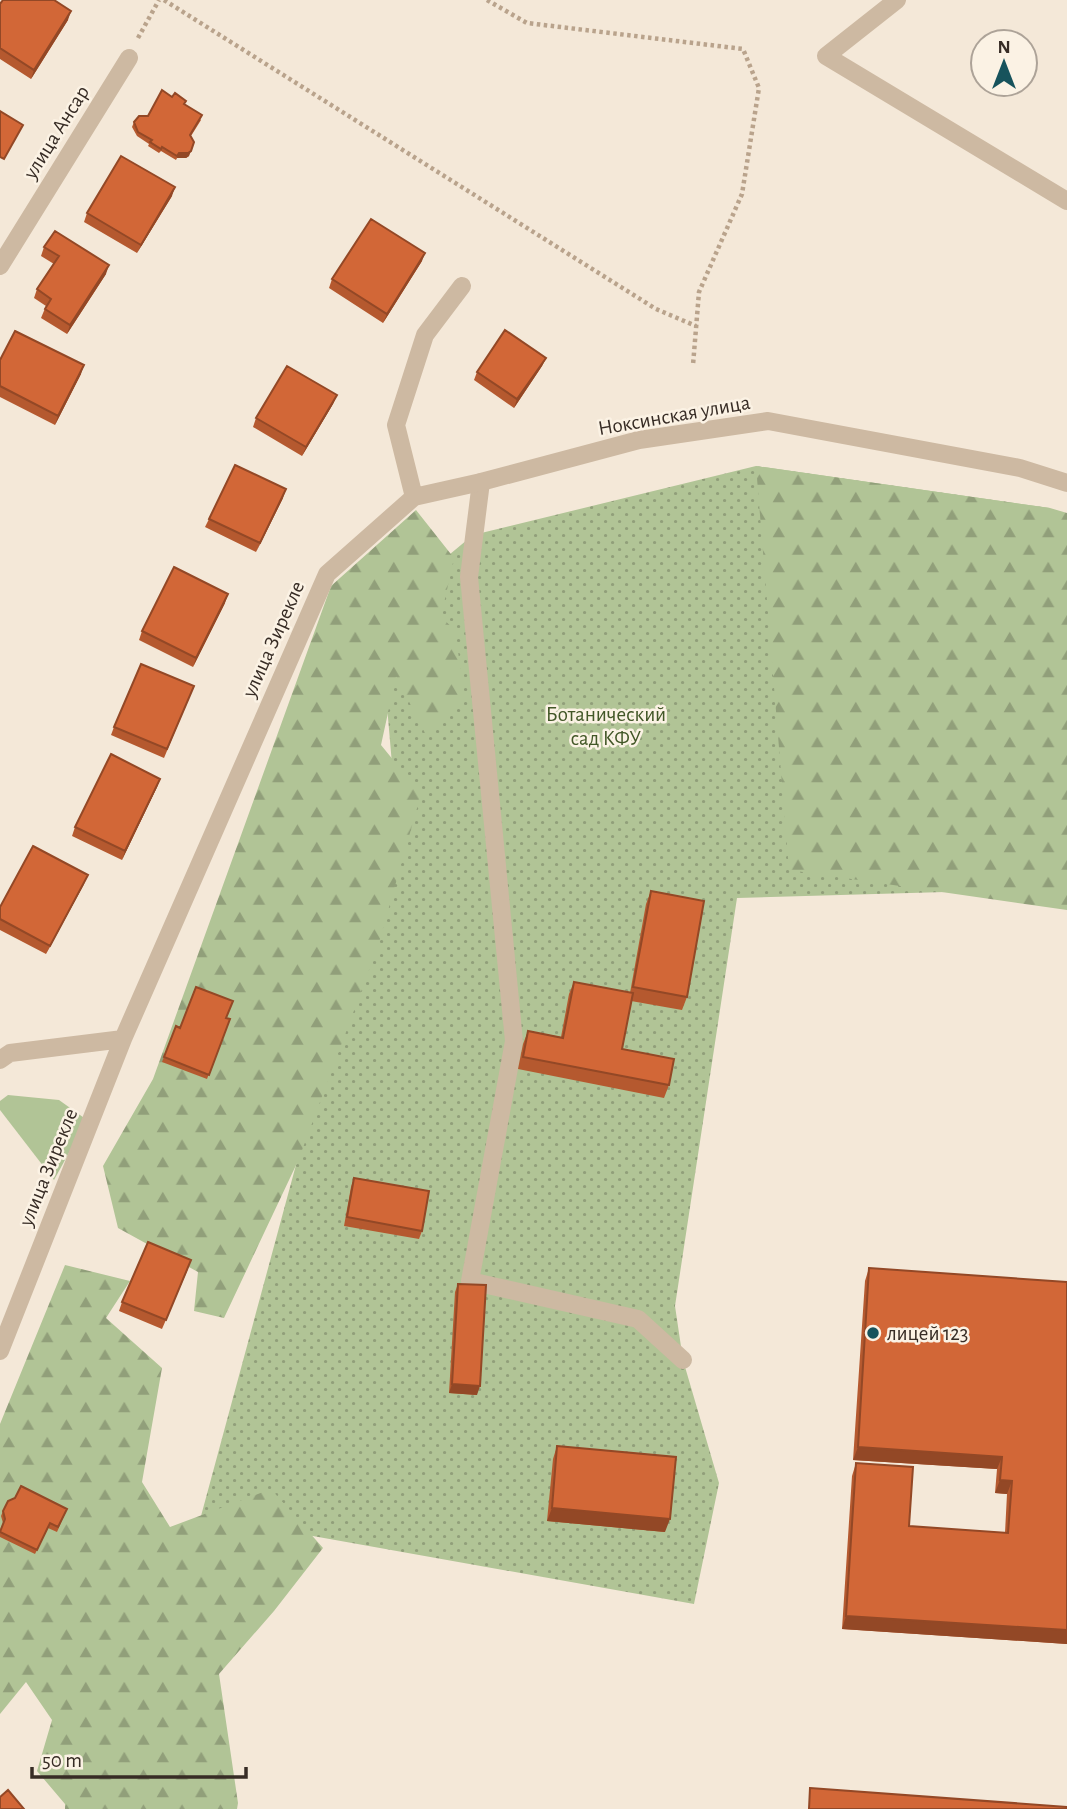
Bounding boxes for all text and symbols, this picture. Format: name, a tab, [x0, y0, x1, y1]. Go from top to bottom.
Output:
north arrow	[969, 28, 1039, 98]
text: N	[997, 38, 1011, 57]
street label: улица Ансар	[19, 82, 93, 183]
street label: Ноксинская улица	[596, 392, 752, 439]
street label: улица Зирекле	[238, 578, 308, 701]
park label: Ботанический сад КФУ	[546, 704, 666, 749]
street label: улица Зирекле	[15, 1105, 82, 1230]
place label: лицей 123	[887, 1323, 969, 1344]
marker: лицей 123	[865, 1325, 881, 1341]
scale bar	[32, 1736, 245, 1780]
text: 50 m	[42, 1750, 82, 1771]

